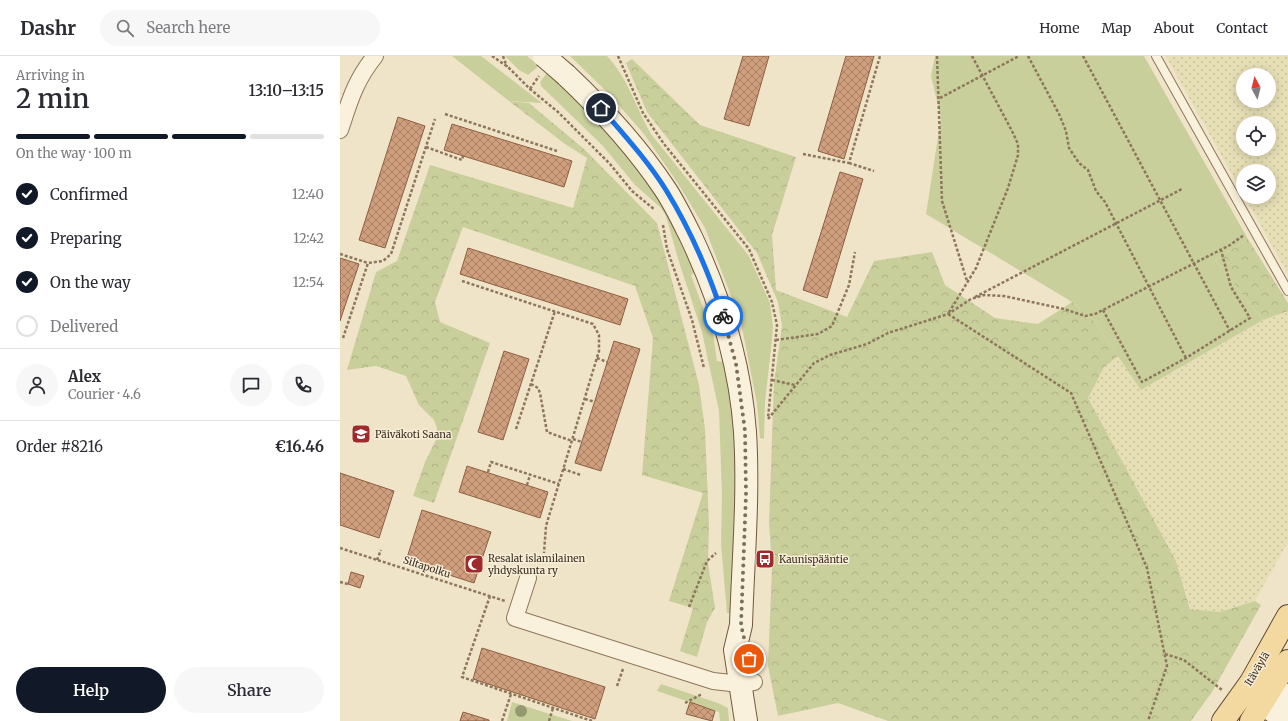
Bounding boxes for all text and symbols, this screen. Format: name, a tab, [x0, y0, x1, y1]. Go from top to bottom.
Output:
search box	[100, 10, 380, 46]
text: Dashr	[20, 16, 76, 40]
icon: search	[114, 17, 136, 39]
text: Search here	[146, 18, 230, 37]
text: Home	[1039, 19, 1080, 37]
text: Map	[1102, 19, 1131, 37]
text: About	[1153, 19, 1194, 37]
text: Contact	[1216, 19, 1268, 37]
text: Arriving in	[16, 67, 85, 84]
north arrow	[1236, 68, 1276, 108]
map controls	[1236, 68, 1276, 204]
text: 13:10–13:15	[248, 81, 324, 100]
text: 2 min	[16, 82, 89, 115]
pin	[584, 91, 618, 125]
icon: home	[590, 97, 612, 119]
button: locate	[1236, 116, 1276, 156]
text: On the way · 100 m	[16, 145, 132, 162]
button: layers	[1236, 164, 1276, 204]
icon: check	[16, 183, 38, 205]
text: Confirmed	[50, 185, 128, 204]
text: 12:40	[292, 186, 324, 203]
icon: check	[16, 227, 38, 249]
text: Preparing	[50, 229, 122, 248]
text: 12:42	[293, 230, 324, 247]
icon: check	[16, 271, 38, 293]
text: On the way	[50, 273, 131, 292]
text: 12:54	[293, 274, 324, 291]
courier	[703, 296, 743, 336]
icon: bike	[712, 305, 734, 327]
text: Delivered	[50, 317, 118, 336]
button: person	[16, 364, 58, 406]
button: chat	[230, 364, 272, 406]
button: phone	[282, 364, 324, 406]
text: Alex	[68, 367, 101, 386]
text: Courier · 4.6	[68, 386, 141, 403]
school or university icon: Päiväkoti Saana	[350, 423, 372, 445]
place label: Päiväkoti Saana	[375, 428, 452, 441]
text: Order #8216	[16, 437, 103, 456]
text: €16.46	[275, 437, 324, 456]
bus stop icon: Kaunispääntie	[754, 548, 776, 570]
place label: Resalat islamilainen yhdyskunta ry	[488, 552, 586, 577]
street label: Siltapolku	[402, 553, 452, 581]
mosque icon: Resalat islamilainen yhdyskunta ry	[463, 553, 485, 575]
place label: Kaunispääntie	[779, 553, 848, 566]
pin	[732, 642, 766, 676]
icon: bag	[738, 648, 760, 670]
street label: Itäväylä	[1242, 649, 1273, 688]
button: Help	[16, 667, 166, 713]
button: Share	[174, 667, 324, 713]

